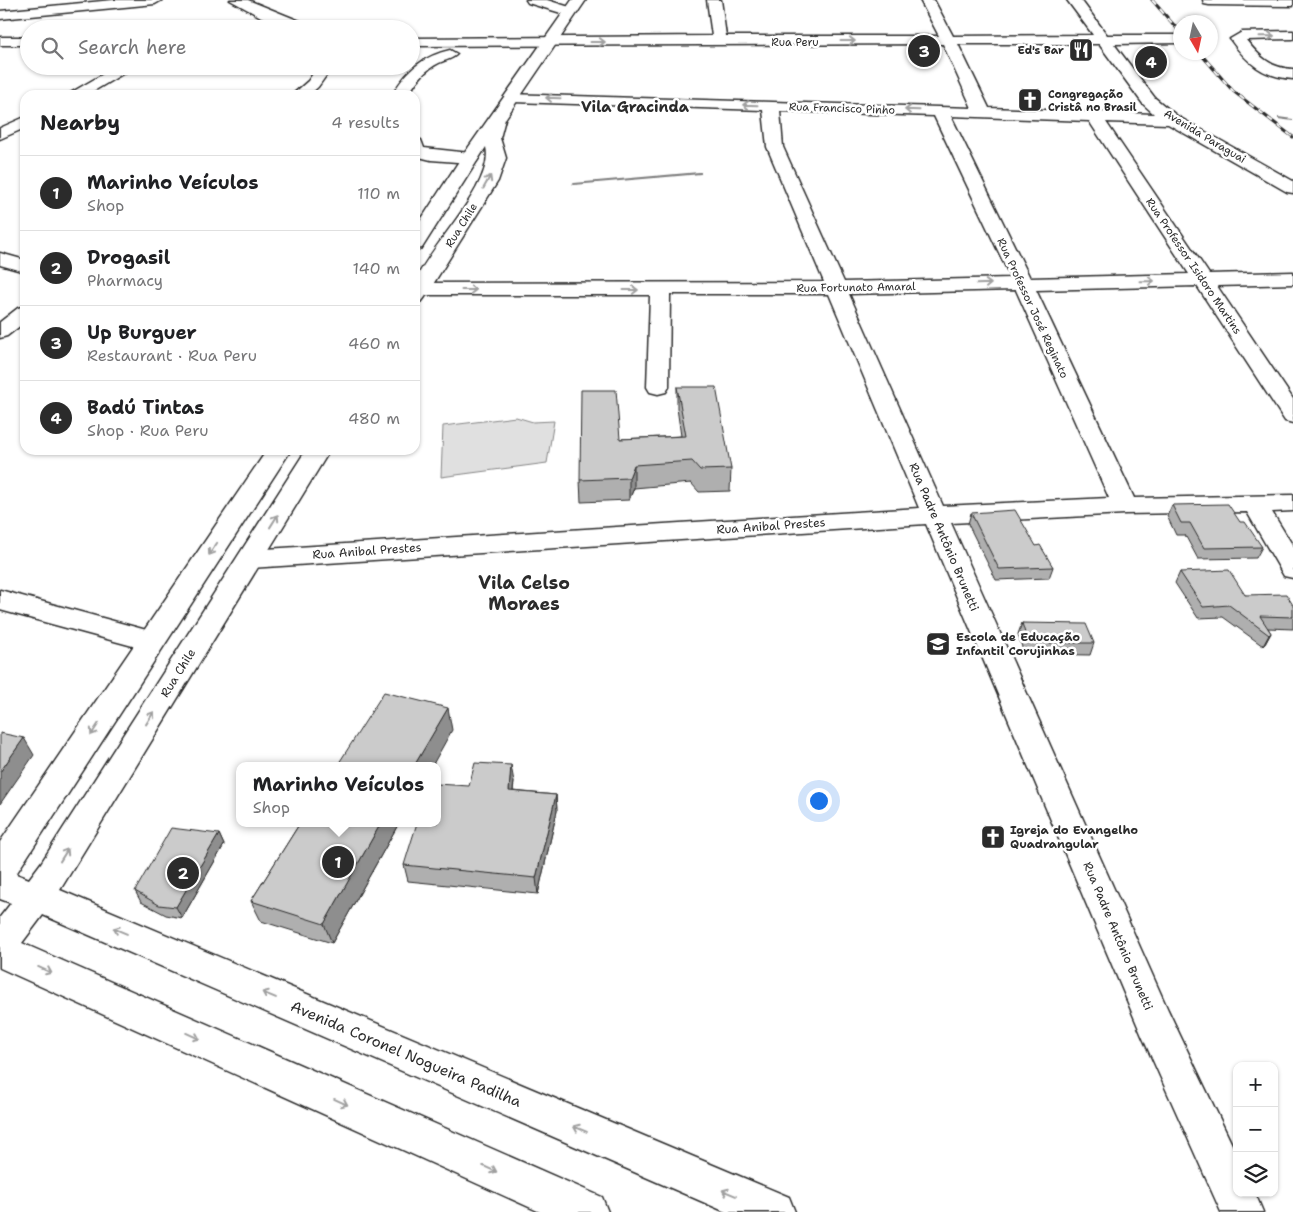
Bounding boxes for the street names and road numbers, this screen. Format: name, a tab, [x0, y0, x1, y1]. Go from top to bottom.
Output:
street label: Rua Peru	[771, 35, 819, 50]
street label: Rua Francisco Pinho	[789, 99, 896, 118]
street label: Avenida Paraguai	[1161, 106, 1249, 167]
street label: Rua Professor Isidoro Martins	[1142, 195, 1245, 337]
street label: Rua Chile	[442, 200, 481, 250]
street label: Rua Professor José Reginato	[993, 236, 1072, 381]
street label: Rua Fortunato Amaral	[796, 279, 916, 296]
street label: Rua Padre Antônio Brunetti	[905, 460, 983, 614]
street label: Rua Anibal Prestes	[716, 514, 826, 538]
street label: Rua Anibal Prestes	[312, 539, 422, 563]
street label: Rua Chile	[157, 645, 199, 700]
street label: Rua Padre Antônio Brunetti	[1079, 859, 1157, 1013]
street label: Avenida Coronel Nogueira Padilha	[288, 996, 525, 1112]

